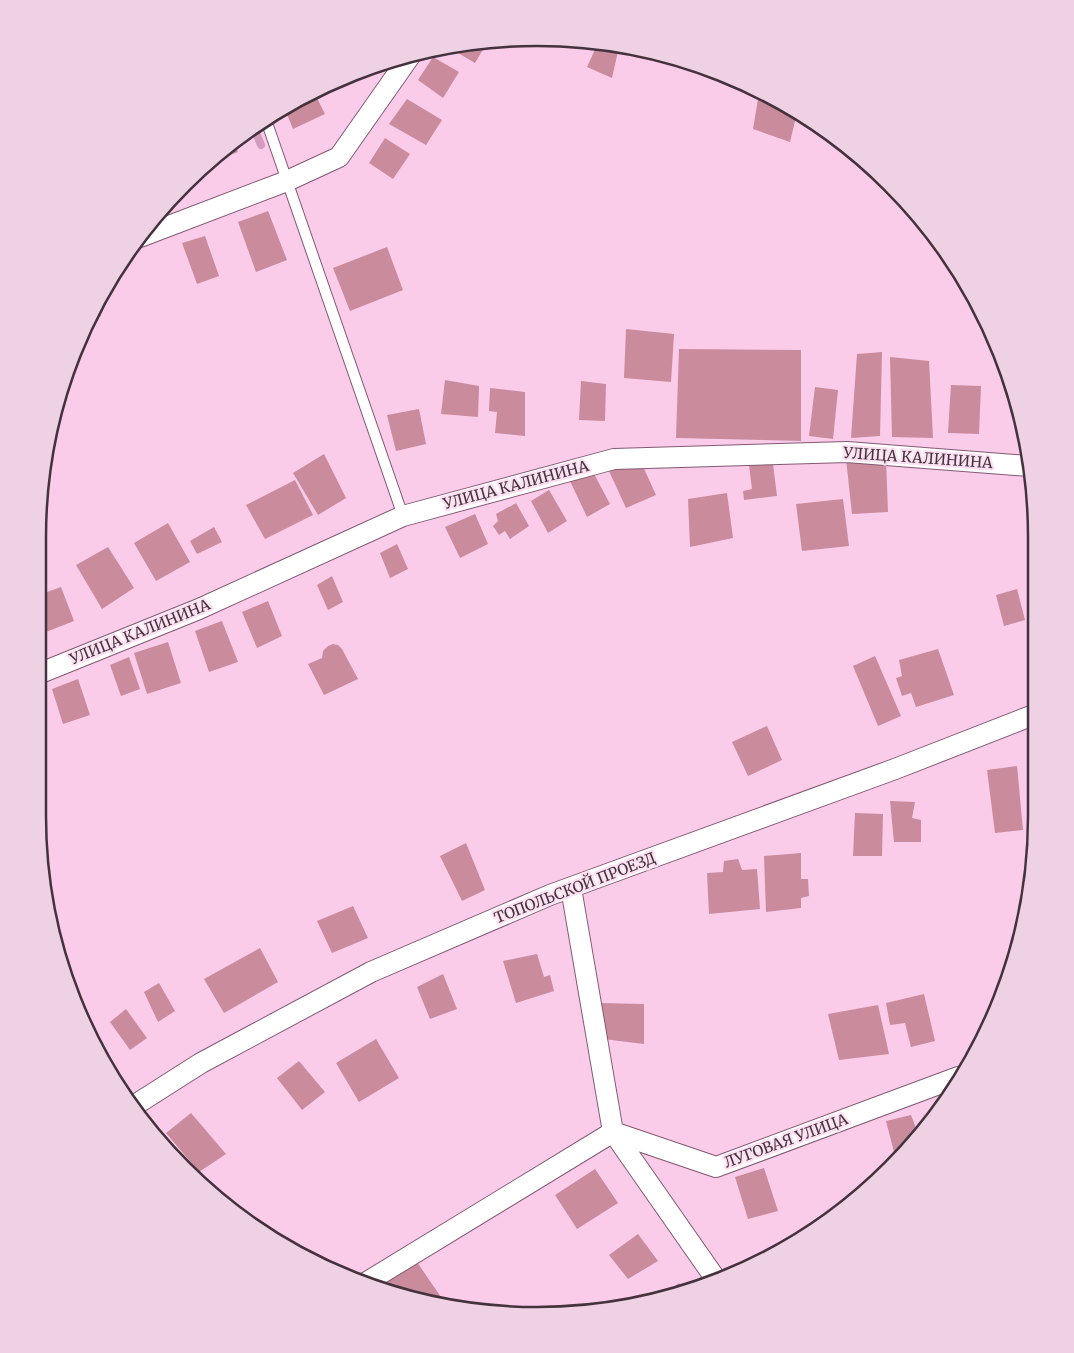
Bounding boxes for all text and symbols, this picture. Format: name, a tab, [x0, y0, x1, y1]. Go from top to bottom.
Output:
street label: УЛИЦА КАЛИНИНА	[842, 443, 994, 472]
street label: УЛИЦА КАЛИНИНА	[440, 456, 591, 513]
street label: УЛИЦА КАЛИНИНА	[66, 595, 213, 669]
street label: ТОПОЛЬСКОЙ ПРОЕЗД	[491, 847, 658, 927]
street label: ЛУГОВАЯ УЛИЦА	[721, 1109, 851, 1172]

